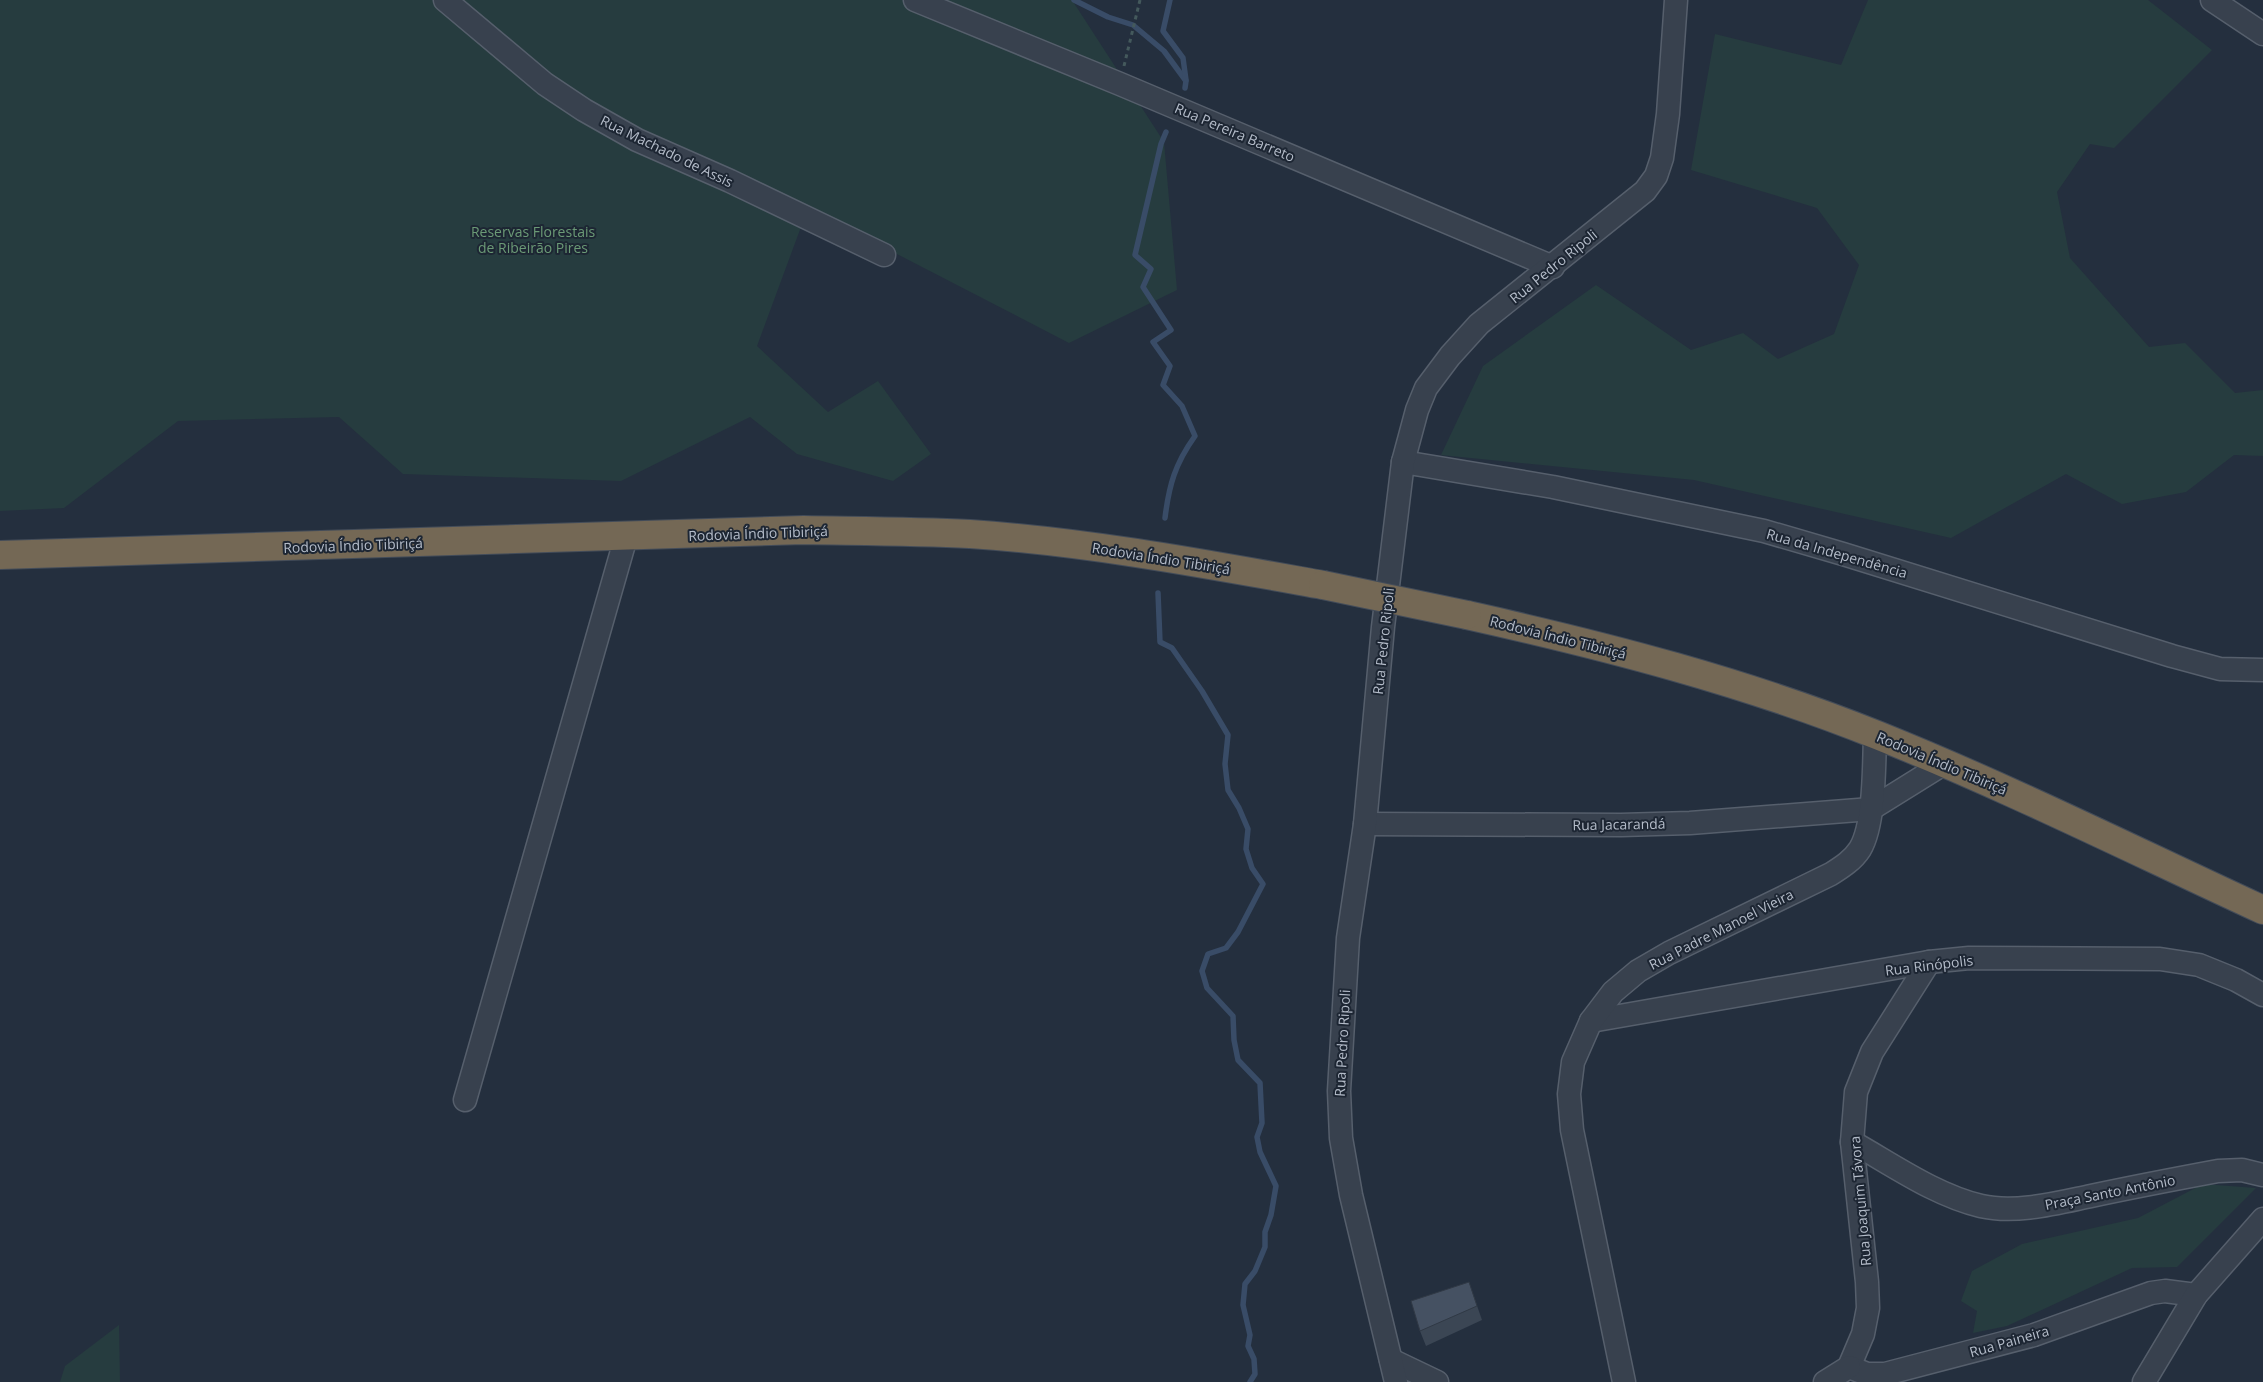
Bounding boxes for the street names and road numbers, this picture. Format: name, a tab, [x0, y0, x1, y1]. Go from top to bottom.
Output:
street label: Rua Pereira Barreto	[1172, 98, 1298, 166]
street label: Rua Machado de Assis	[598, 111, 737, 191]
street label: Rua Pedro Ripoli	[1505, 225, 1601, 307]
street label: Rodovia Índio Tibiriçá	[688, 521, 828, 545]
street label: Rua da Independência	[1764, 524, 1910, 582]
street label: Rodovia Índio Tibiriçá	[283, 533, 423, 557]
street label: Rodovia Índio Tibiriçá	[1091, 538, 1231, 578]
street label: Rua Pedro Ripoli	[1368, 587, 1398, 695]
street label: Rodovia Índio Tibiriçá	[1488, 611, 1628, 663]
street label: Rodovia Índio Tibiriçá	[1874, 727, 2010, 799]
street label: Rua Jacarandá	[1572, 814, 1666, 834]
street label: Rua Padre Manoel Vieira	[1645, 884, 1797, 974]
street label: Rua Rinópolis	[1884, 950, 1974, 980]
street label: Rua Pedro Ripoli	[1330, 989, 1354, 1097]
street label: Rua Joaquim Távora	[1845, 1135, 1875, 1267]
street label: Praça Santo Antônio	[2043, 1170, 2177, 1214]
street label: Rua Paineira	[1967, 1321, 2051, 1361]

